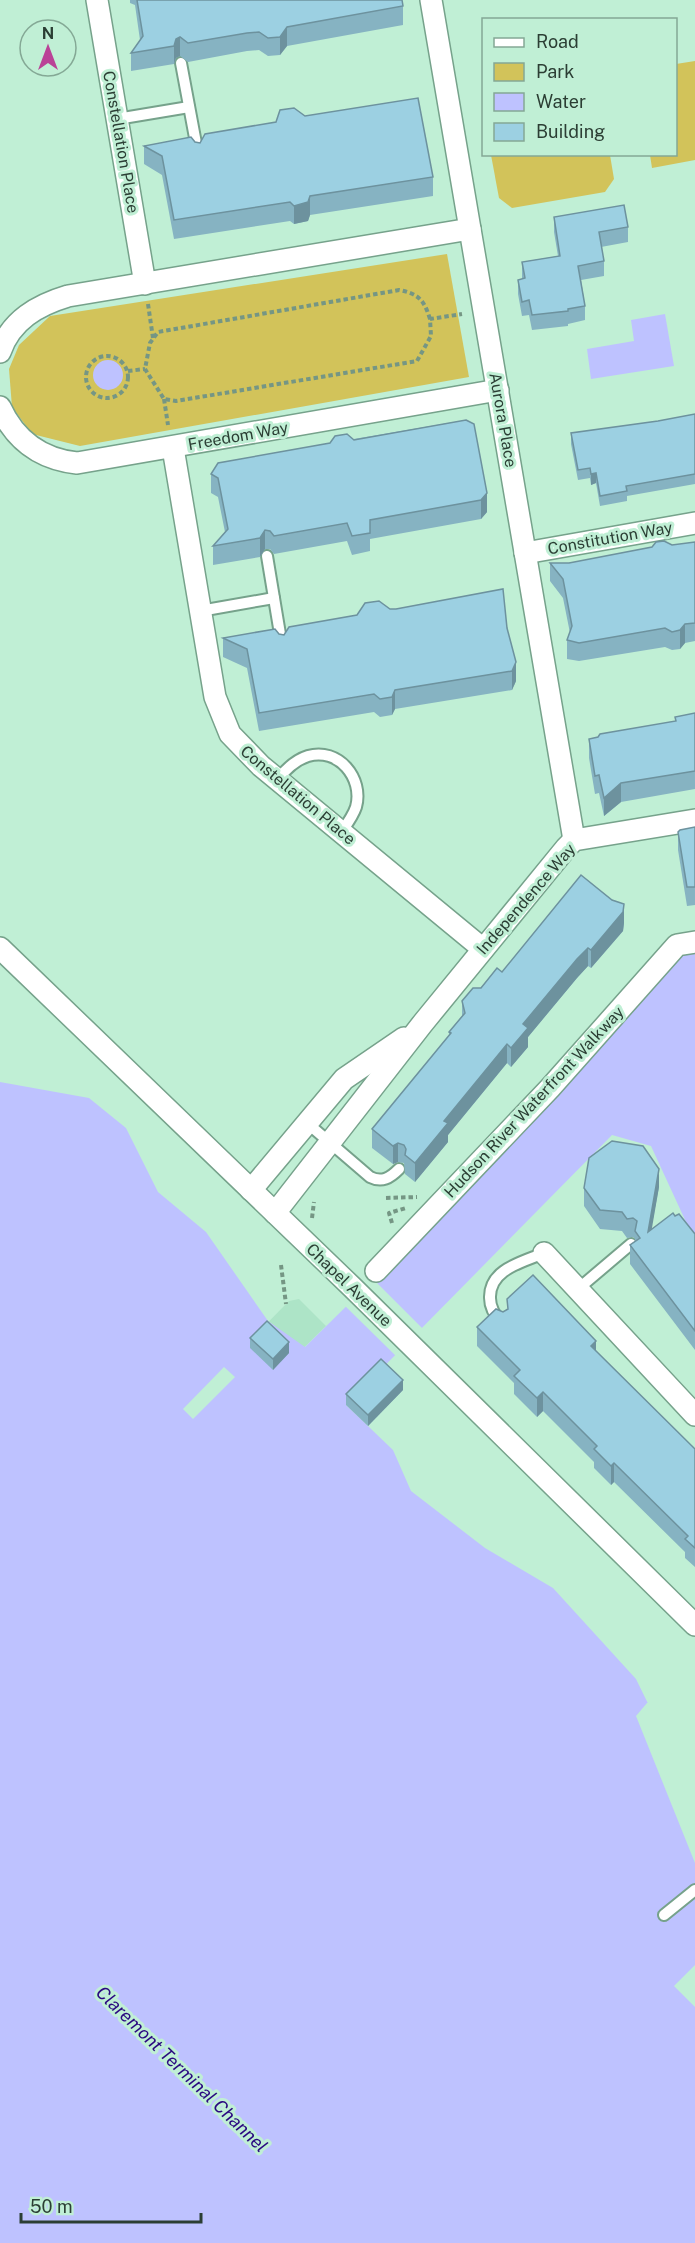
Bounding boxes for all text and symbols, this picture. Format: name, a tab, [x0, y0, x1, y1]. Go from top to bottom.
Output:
north arrow	[18, 18, 78, 78]
legend	[482, 18, 677, 156]
text: N	[42, 24, 54, 43]
text: Road	[536, 31, 579, 52]
text: Park	[536, 61, 574, 82]
street label: Constellation Place	[99, 69, 143, 215]
text: Water	[536, 91, 586, 112]
text: Building	[536, 121, 605, 142]
street label: Aurora Place	[485, 371, 521, 469]
street label: Freedom Way	[186, 418, 290, 454]
street label: Constitution Way	[546, 518, 674, 558]
street label: Constellation Place	[237, 741, 359, 849]
street label: Independence Way	[473, 839, 580, 958]
street label: Hudson River Waterfront Walkway	[440, 1002, 628, 1201]
street label: Chapel Avenue	[302, 1239, 396, 1331]
water label: Claremont Terminal Channel	[92, 1982, 272, 2156]
scale bar	[21, 2186, 201, 2224]
text: 50 m	[30, 2196, 73, 2217]

